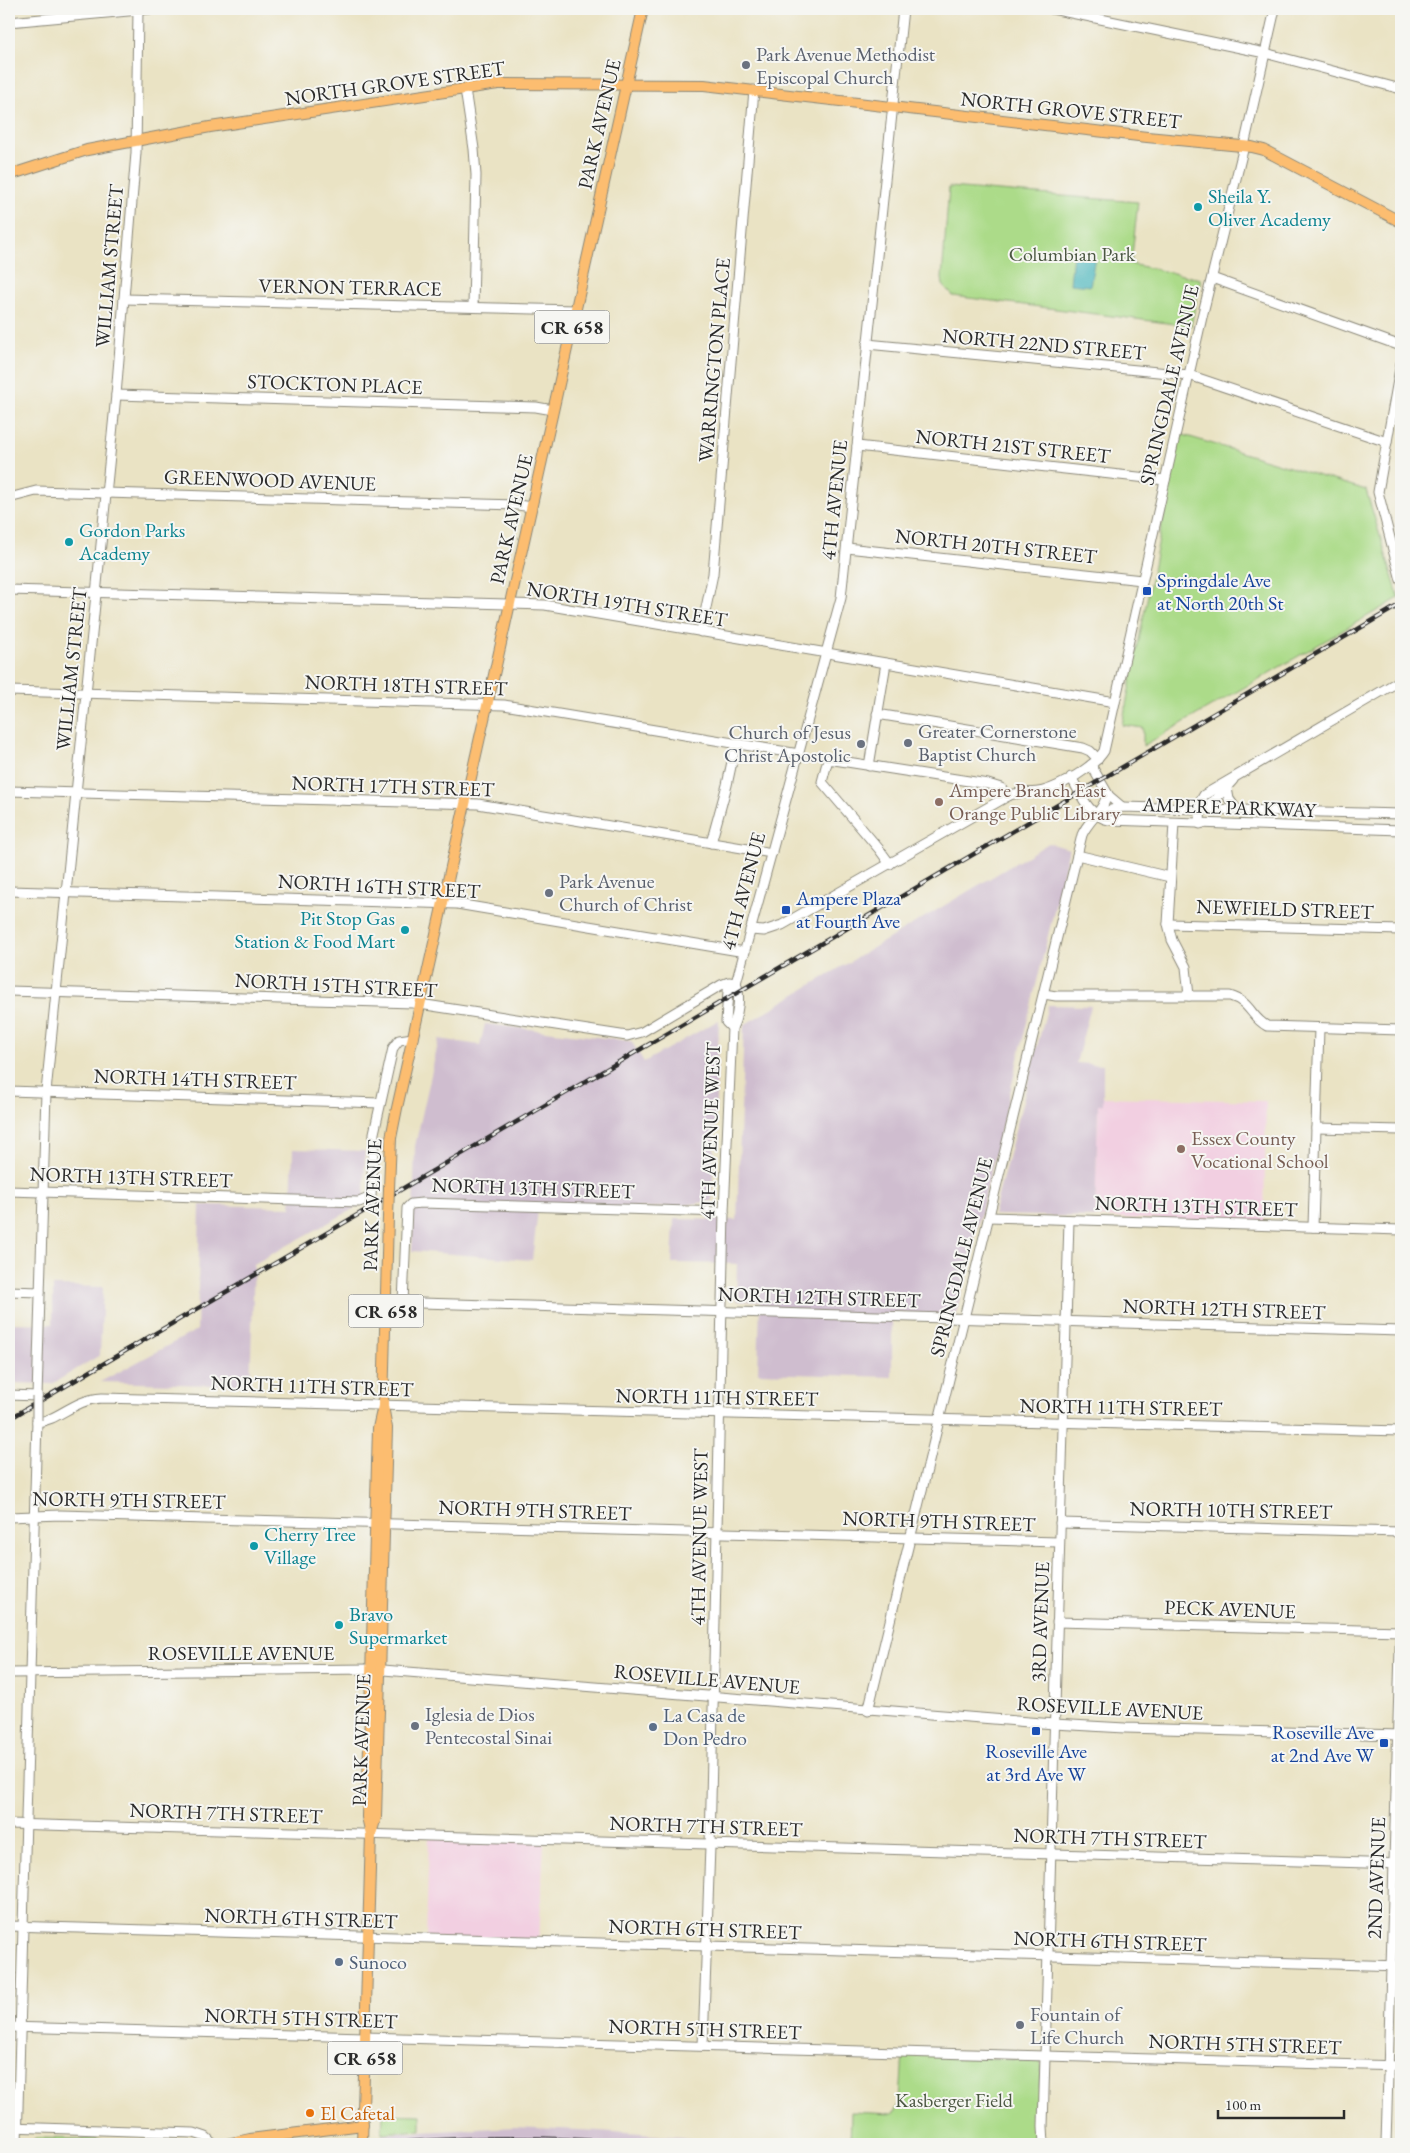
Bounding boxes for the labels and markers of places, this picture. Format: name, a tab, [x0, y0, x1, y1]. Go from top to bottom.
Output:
place label: Park Avenue Methodist Episcopal Church	[756, 41, 936, 90]
marker: Park Avenue Methodist Episcopal Church	[740, 59, 752, 71]
place label: Sheila Y. Oliver Academy	[1208, 183, 1331, 232]
marker: Sheila Y. Oliver Academy	[1192, 201, 1204, 213]
place label: Gordon Parks Academy	[78, 517, 185, 566]
marker: Gordon Parks Academy	[63, 536, 75, 548]
place label: Springdale Ave at North 20th St	[1157, 567, 1284, 616]
marker: Springdale Ave at North 20th St	[1141, 585, 1153, 597]
place label: Greater Cornerstone Baptist Church	[918, 718, 1077, 767]
place label: Church of Jesus Christ Apostolic	[724, 719, 851, 768]
marker: Greater Cornerstone Baptist Church	[902, 737, 914, 749]
marker: Church of Jesus Christ Apostolic	[855, 738, 867, 750]
place label: Ampere Branch East Orange Public Library	[948, 777, 1121, 826]
marker: Ampere Branch East Orange Public Library	[933, 796, 945, 808]
place label: Park Avenue Church of Christ	[559, 868, 693, 917]
place label: Ampere Plaza at Fourth Ave	[795, 885, 901, 934]
marker: Park Avenue Church of Christ	[543, 887, 555, 899]
marker: Ampere Plaza at Fourth Ave	[780, 904, 792, 916]
place label: Pit Stop Gas Station & Food Mart	[235, 905, 396, 954]
marker: Pit Stop Gas Station & Food Mart	[399, 924, 411, 936]
place label: Essex County Vocational School	[1191, 1125, 1329, 1174]
marker: Essex County Vocational School	[1175, 1143, 1187, 1155]
place label: Cherry Tree Village	[264, 1521, 356, 1570]
marker: Cherry Tree Village	[248, 1540, 260, 1552]
place label: Bravo Supermarket	[349, 1601, 448, 1650]
marker: Bravo Supermarket	[333, 1619, 345, 1631]
place label: Iglesia de Dios Pentecostal Sinai	[425, 1701, 552, 1750]
place label: La Casa de Don Pedro	[663, 1702, 747, 1751]
place label: Roseville Ave at 2nd Ave W	[1271, 1719, 1375, 1768]
marker: Iglesia de Dios Pentecostal Sinai	[409, 1720, 421, 1732]
marker: La Casa de Don Pedro	[647, 1721, 659, 1733]
marker: Roseville Ave at 3rd Ave W	[1030, 1725, 1042, 1737]
marker: Roseville Ave at 2nd Ave W	[1378, 1737, 1390, 1749]
place label: Roseville Ave at 3rd Ave W	[985, 1738, 1087, 1787]
place label: Sunoco	[349, 1949, 407, 1975]
marker: Sunoco	[333, 1956, 345, 1968]
place label: Fountain of Life Church	[1030, 2001, 1124, 2050]
marker: Fountain of Life Church	[1014, 2019, 1026, 2031]
place label: El Cafetal	[320, 2100, 395, 2126]
marker: El Cafetal	[304, 2107, 316, 2119]

